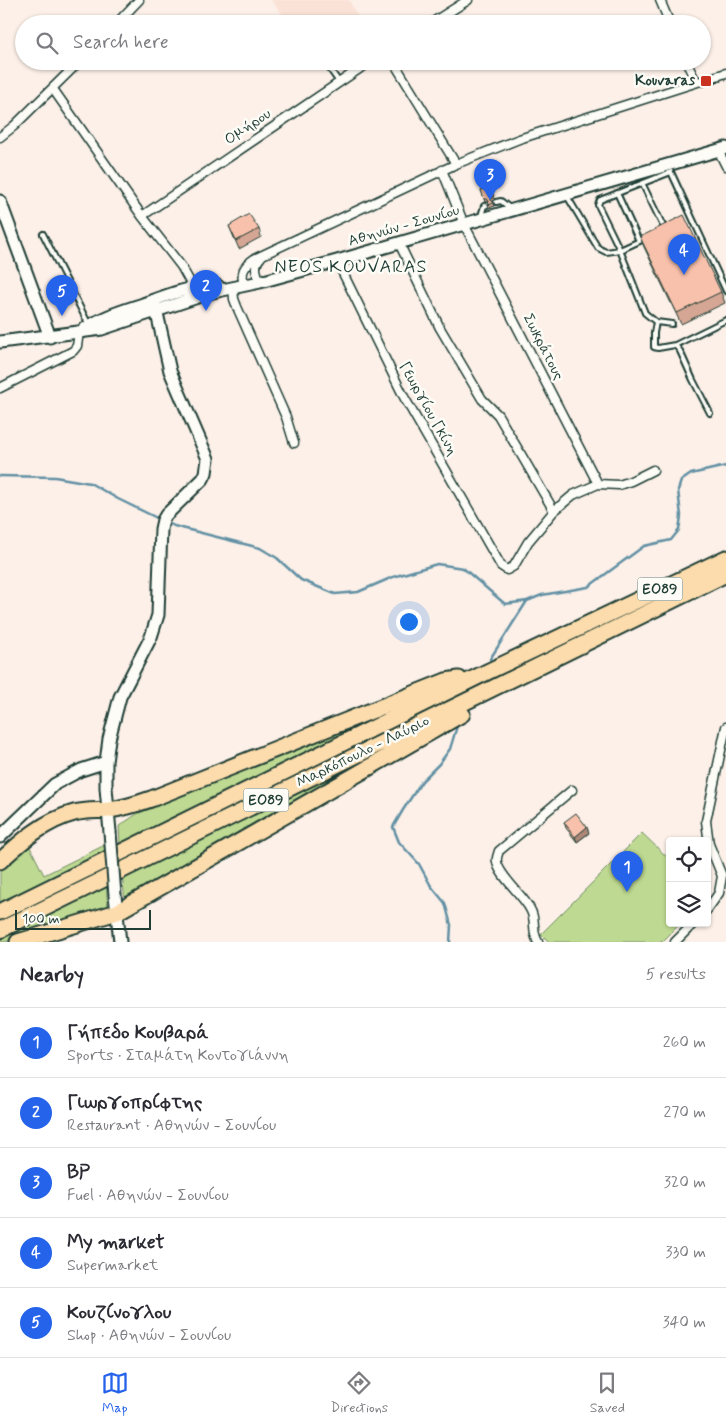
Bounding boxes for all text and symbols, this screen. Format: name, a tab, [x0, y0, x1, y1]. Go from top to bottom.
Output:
search box	[15, 15, 711, 70]
icon: search	[33, 29, 61, 57]
text: Search here	[73, 30, 169, 55]
place label: Kouvaras	[635, 71, 695, 91]
marker: Kouvaras	[699, 74, 713, 88]
street label: Ομήρου	[221, 104, 276, 150]
pin: 3	[474, 159, 506, 200]
street label: Αθηνών - Σουνίου	[346, 200, 462, 251]
pin: 4	[668, 234, 700, 275]
district label: NEOS KOUVARAS	[275, 255, 427, 279]
pin: 2	[190, 270, 222, 311]
pin: 5	[46, 275, 78, 316]
street label: Σωκράτους	[518, 310, 568, 384]
street label: Γεωργίου Γκίνη	[394, 358, 462, 460]
road number: ΕΟ89	[638, 578, 682, 600]
your location	[396, 609, 422, 635]
street label: Μαρκόπουλο - Λαύριο	[293, 711, 433, 793]
road number: ΕΟ89	[244, 788, 288, 812]
map controls	[666, 837, 711, 927]
button: locate	[666, 837, 711, 882]
pin: 1	[611, 851, 643, 892]
button: layers	[666, 882, 711, 927]
scale bar	[15, 907, 151, 930]
text: 100 m	[22, 910, 60, 928]
text: Nearby	[20, 961, 84, 989]
text: 5 results	[646, 964, 706, 985]
text: Γήπεδο Κουβαρά	[67, 1020, 208, 1045]
text: 1	[32, 1032, 40, 1053]
text: 260 m	[663, 1032, 706, 1053]
text: Sports · Σταμάτη Κοντογιάννη	[67, 1045, 289, 1066]
text: Γιωργοπρίφτης	[67, 1090, 202, 1115]
text: 2	[32, 1102, 40, 1123]
text: 270 m	[663, 1102, 706, 1123]
text: Restaurant · Αθηνών - Σουνίου	[67, 1115, 276, 1136]
text: BP	[67, 1160, 90, 1185]
text: 3	[32, 1172, 40, 1193]
text: 320 m	[664, 1172, 706, 1193]
text: Fuel · Αθηνών - Σουνίου	[67, 1185, 229, 1206]
text: My market	[67, 1230, 165, 1255]
text: 4	[31, 1242, 41, 1263]
text: 330 m	[665, 1242, 706, 1263]
text: Supermarket	[67, 1255, 158, 1276]
text: Κουζίνογλου	[67, 1300, 171, 1325]
text: 5	[31, 1312, 41, 1333]
text: 340 m	[662, 1312, 706, 1333]
text: Shop · Αθηνών - Σουνίου	[67, 1325, 231, 1346]
tab: Map	[101, 1369, 129, 1417]
tab: Directions	[331, 1369, 388, 1417]
tab: Saved	[590, 1369, 625, 1417]

